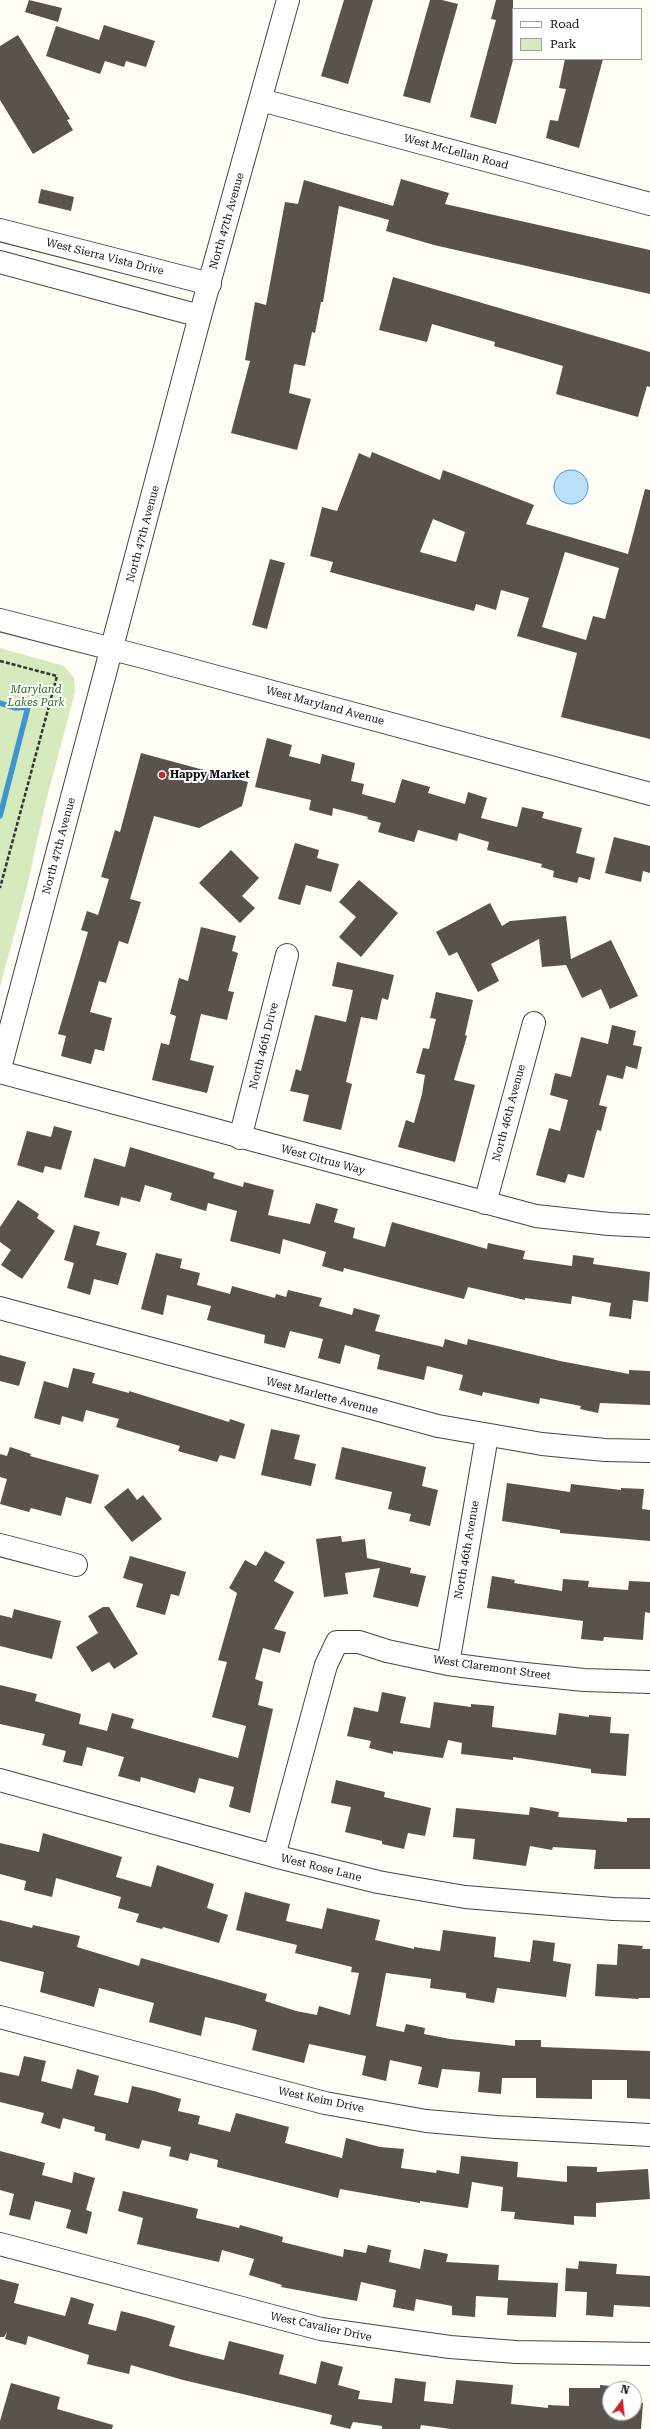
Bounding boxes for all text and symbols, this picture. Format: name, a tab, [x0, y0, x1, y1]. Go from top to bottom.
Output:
legend	[512, 8, 642, 60]
text: Road	[550, 17, 579, 31]
text: Park	[550, 37, 576, 51]
street label: West McLellan Road	[402, 132, 510, 172]
street label: North 47th Avenue	[207, 171, 247, 271]
street label: West Sierra Vista Drive	[45, 236, 165, 278]
street label: North 47th Avenue	[124, 484, 162, 584]
park label: Maryland Lakes Park	[8, 683, 64, 709]
street label: West Maryland Avenue	[264, 684, 386, 728]
place label: Happy Market	[170, 768, 250, 782]
marker: Happy Market	[157, 770, 167, 780]
street label: North 47th Avenue	[40, 796, 78, 896]
street label: North 46th Drive	[247, 1001, 281, 1091]
street label: North 46th Avenue	[490, 1063, 528, 1163]
street label: West Citrus Way	[279, 1142, 367, 1178]
street label: West Marlette Avenue	[264, 1375, 380, 1417]
street label: North 46th Avenue	[452, 1500, 482, 1600]
street label: West Claremont Street	[432, 1653, 552, 1683]
street label: West Rose Lane	[279, 1852, 363, 1884]
street label: West Keim Drive	[277, 2084, 365, 2116]
street label: West Cavalier Drive	[269, 2310, 373, 2344]
north arrow	[602, 2381, 642, 2421]
text: N	[619, 2383, 631, 2397]

